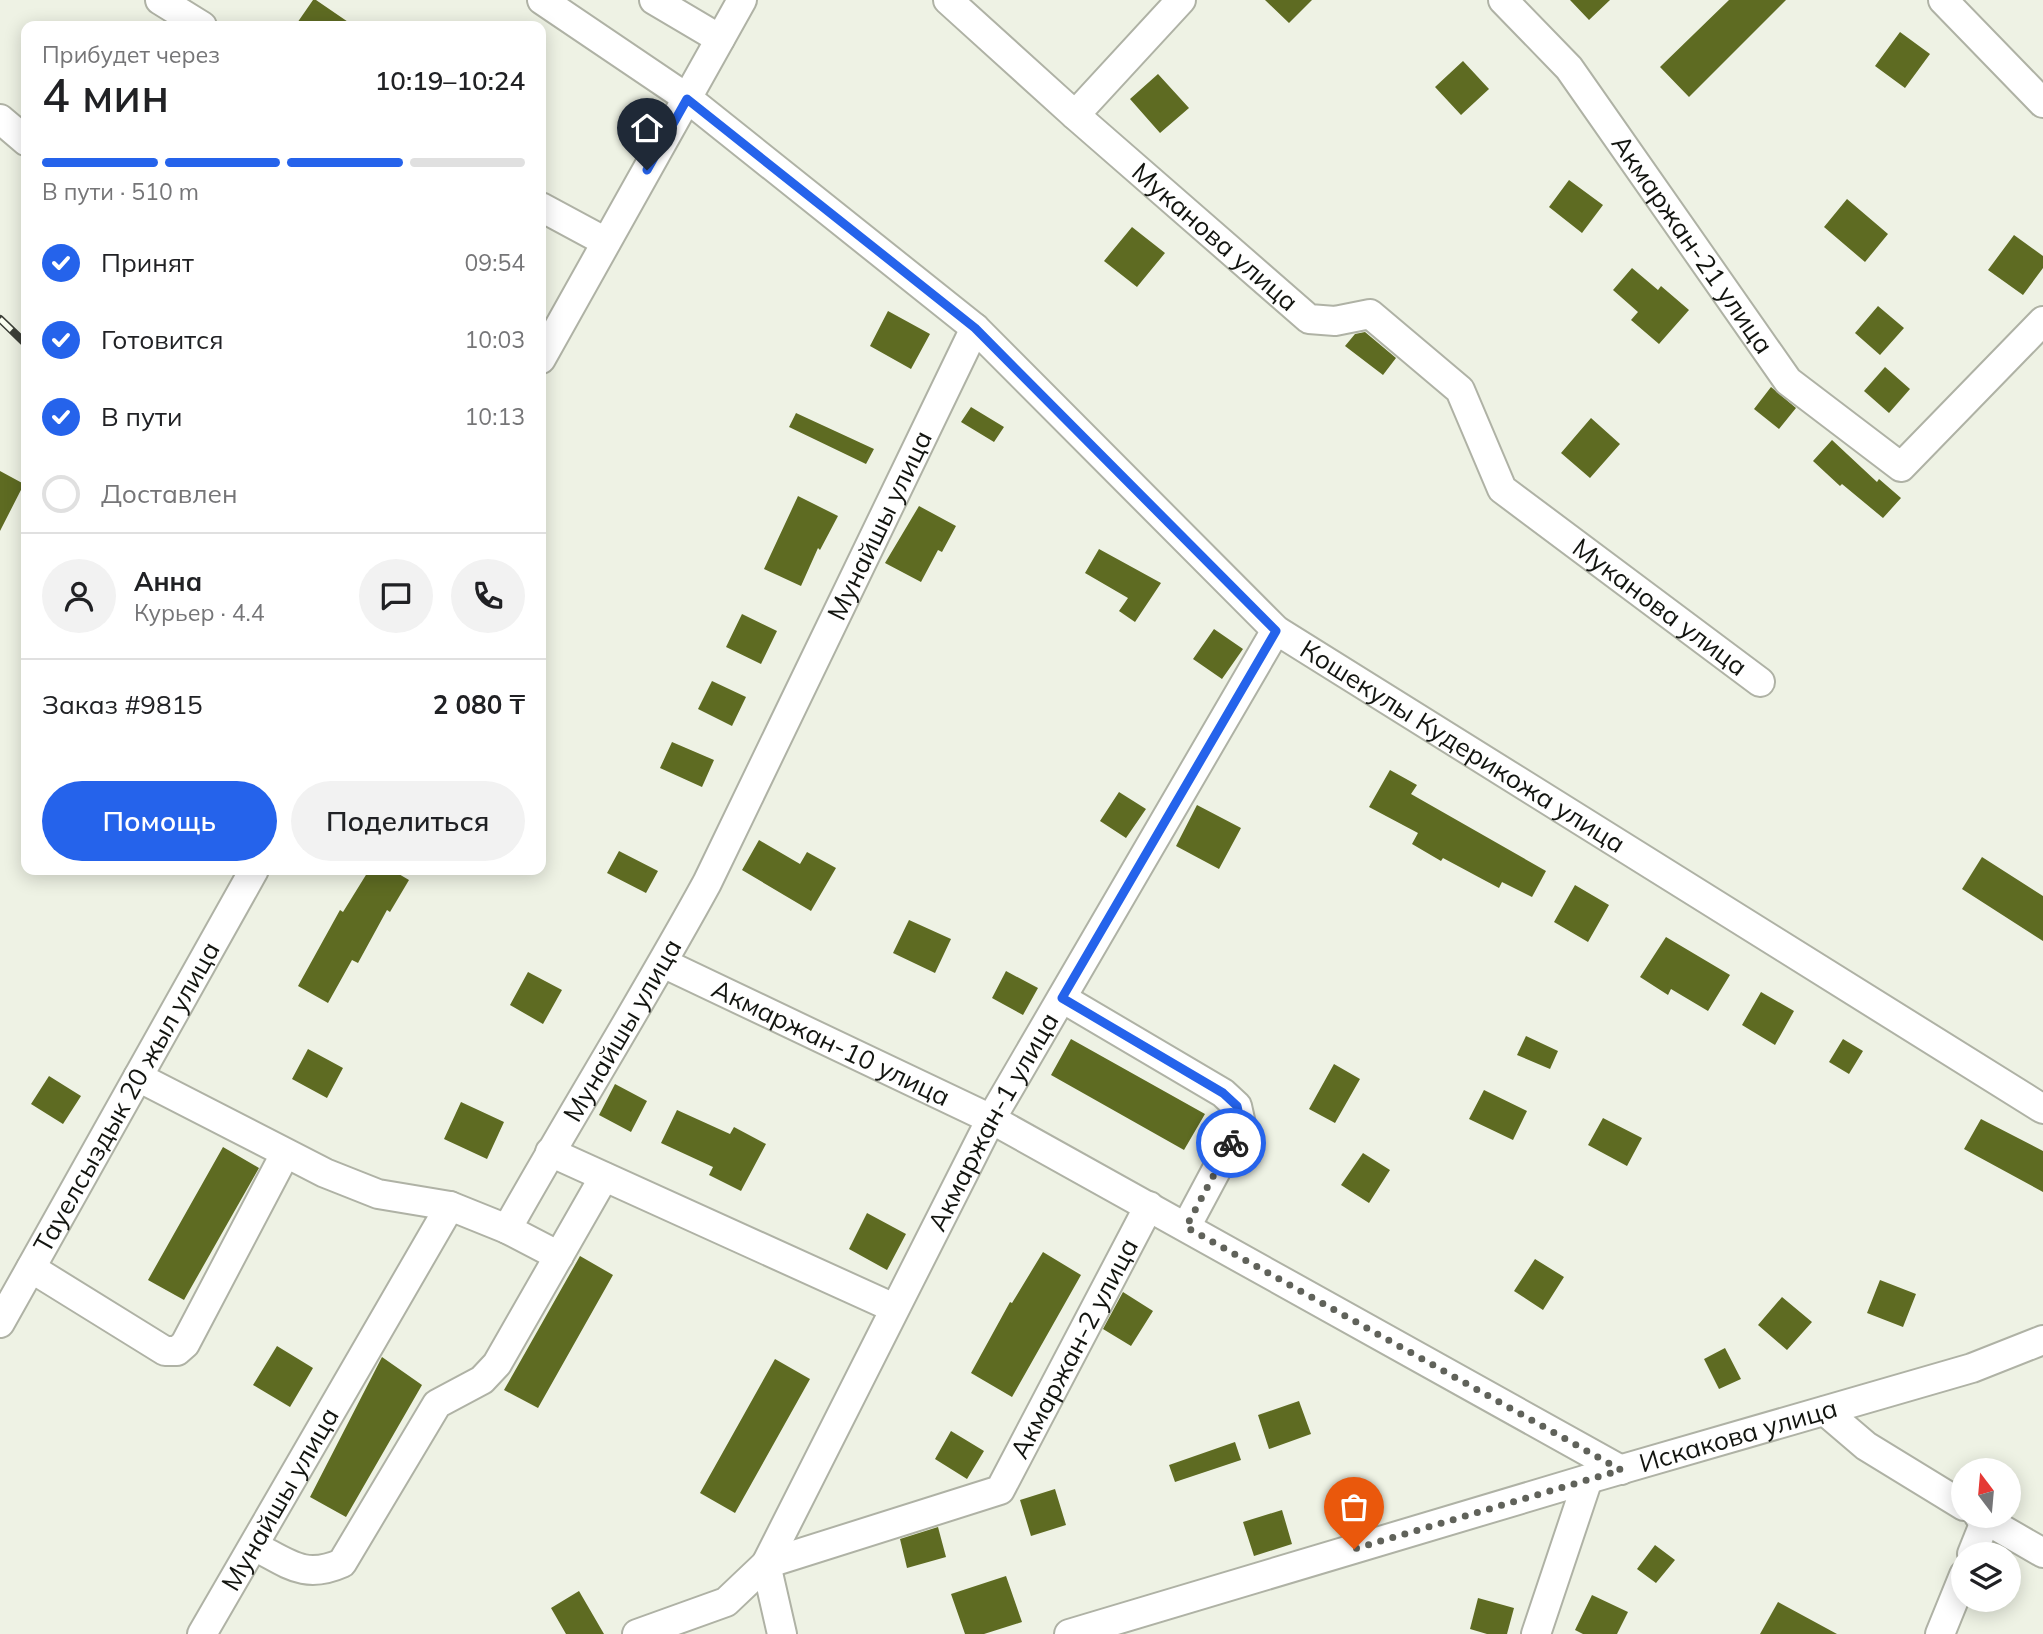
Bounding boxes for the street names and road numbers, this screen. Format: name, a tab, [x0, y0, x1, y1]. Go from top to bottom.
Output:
street label: Акмаржан-21 улица	[1605, 128, 1781, 360]
street label: Муканова улица	[1125, 155, 1305, 318]
street label: Мунайшы улица	[820, 425, 939, 625]
street label: Муканова улица	[1566, 531, 1754, 683]
street label: Кошекулы Кудерикожа улица	[1294, 632, 1631, 860]
street label: Мунайшы улица	[556, 933, 688, 1127]
street label: Тауелсыздык 20 жыл улица	[26, 936, 227, 1258]
street label: Акмаржан-10 улица	[707, 972, 956, 1113]
street label: Акмаржан-1 улица	[920, 1006, 1066, 1236]
street label: Акмаржан-2 улица	[1002, 1232, 1145, 1464]
street label: Искакова улица	[1635, 1391, 1841, 1479]
street label: Мунайшы улица	[214, 1401, 346, 1596]

